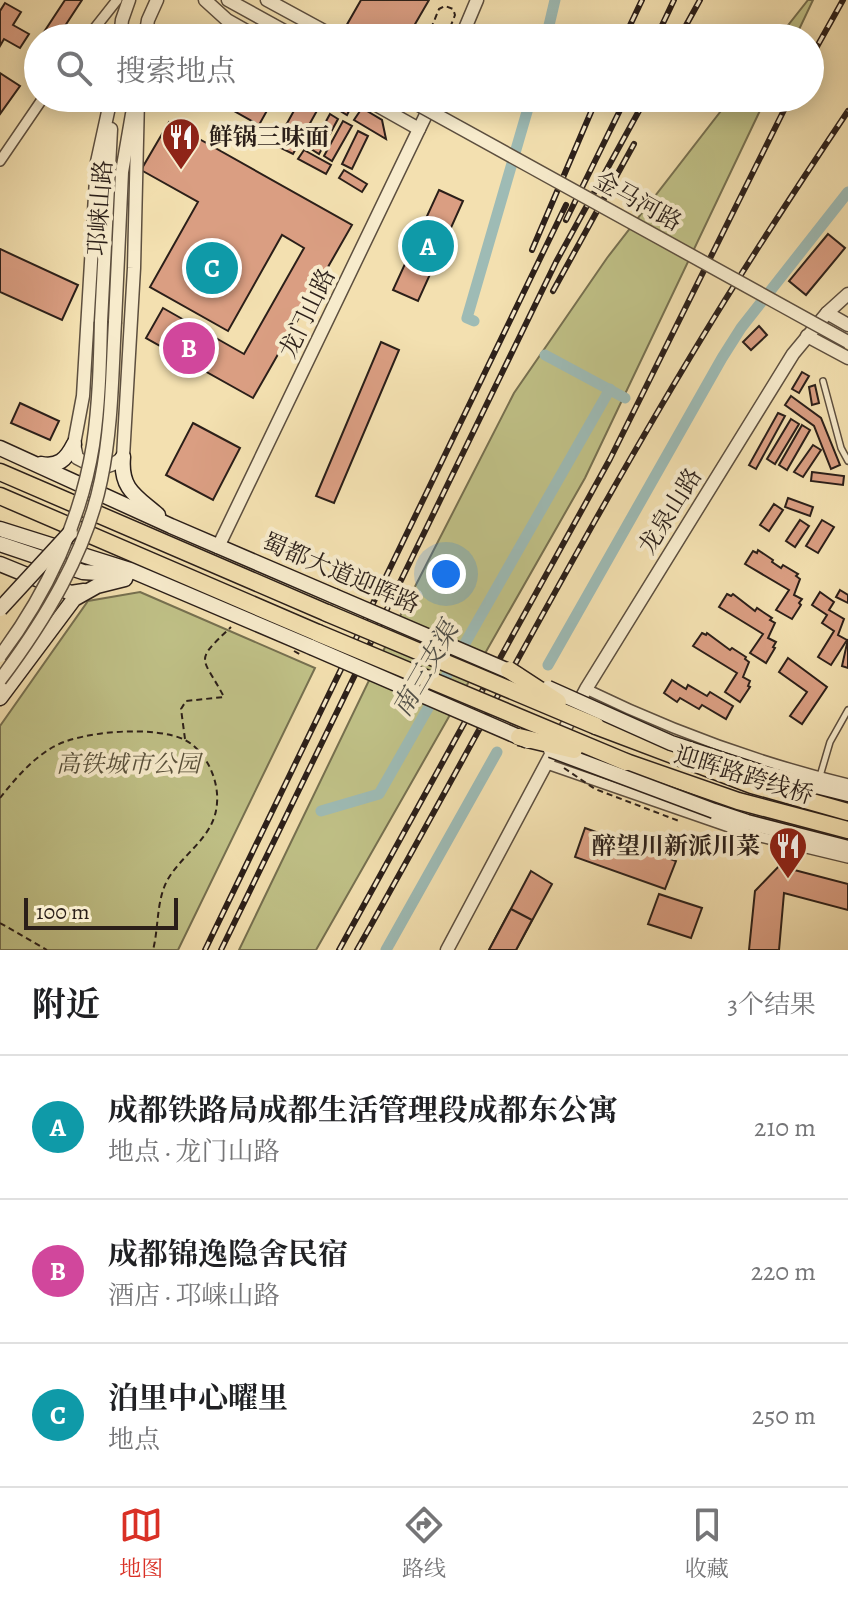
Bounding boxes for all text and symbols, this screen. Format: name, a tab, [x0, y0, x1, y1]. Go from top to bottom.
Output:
search box	[24, 24, 824, 112]
icon: search	[52, 46, 96, 90]
text: 搜索地点	[116, 51, 236, 91]
restaurant icon: 鲜锅三味面	[160, 116, 202, 171]
place label: 鲜锅三味面	[209, 121, 329, 153]
street label: 邛崃山路	[81, 159, 119, 257]
street label: 金马河路	[588, 164, 688, 238]
pin: A	[402, 216, 454, 276]
pin: C	[186, 238, 238, 298]
street label: 龙门山路	[272, 263, 342, 363]
pin: B	[163, 318, 215, 378]
street label: 龙泉山路	[631, 462, 709, 560]
street label: 蜀都大道迎晖路	[257, 525, 425, 621]
your location	[426, 554, 466, 594]
water label: 南三支渠	[384, 613, 468, 723]
street label: 迎晖路跨线桥	[670, 739, 818, 811]
park label: 高铁城市公园	[56, 748, 204, 780]
restaurant icon: 醉望川新派川菜	[767, 825, 809, 880]
place label: 醉望川新派川菜	[592, 830, 760, 862]
scale bar	[24, 894, 178, 930]
text: 100 m	[36, 897, 90, 927]
text: 附近	[32, 981, 100, 1028]
text: 3个结果	[727, 987, 816, 1022]
text: 成都铁路局成都生活管理段成都东公寓	[108, 1090, 618, 1130]
text: A	[50, 1110, 66, 1145]
text: 210 m	[754, 1110, 816, 1145]
text: 地点 · 龙门山路	[108, 1134, 279, 1169]
text: 成都锦逸隐舍民宿	[108, 1234, 348, 1274]
text: B	[50, 1254, 66, 1289]
text: 220 m	[751, 1254, 816, 1289]
text: 酒店 · 邛崃山路	[108, 1278, 279, 1313]
text: 泊里中心曜里	[108, 1378, 288, 1418]
text: C	[50, 1398, 66, 1433]
text: 250 m	[752, 1398, 816, 1433]
text: 地点	[108, 1422, 160, 1457]
tab: 地图	[119, 1503, 163, 1584]
tab: 路线	[402, 1503, 446, 1584]
tab: 收藏	[685, 1503, 729, 1584]

